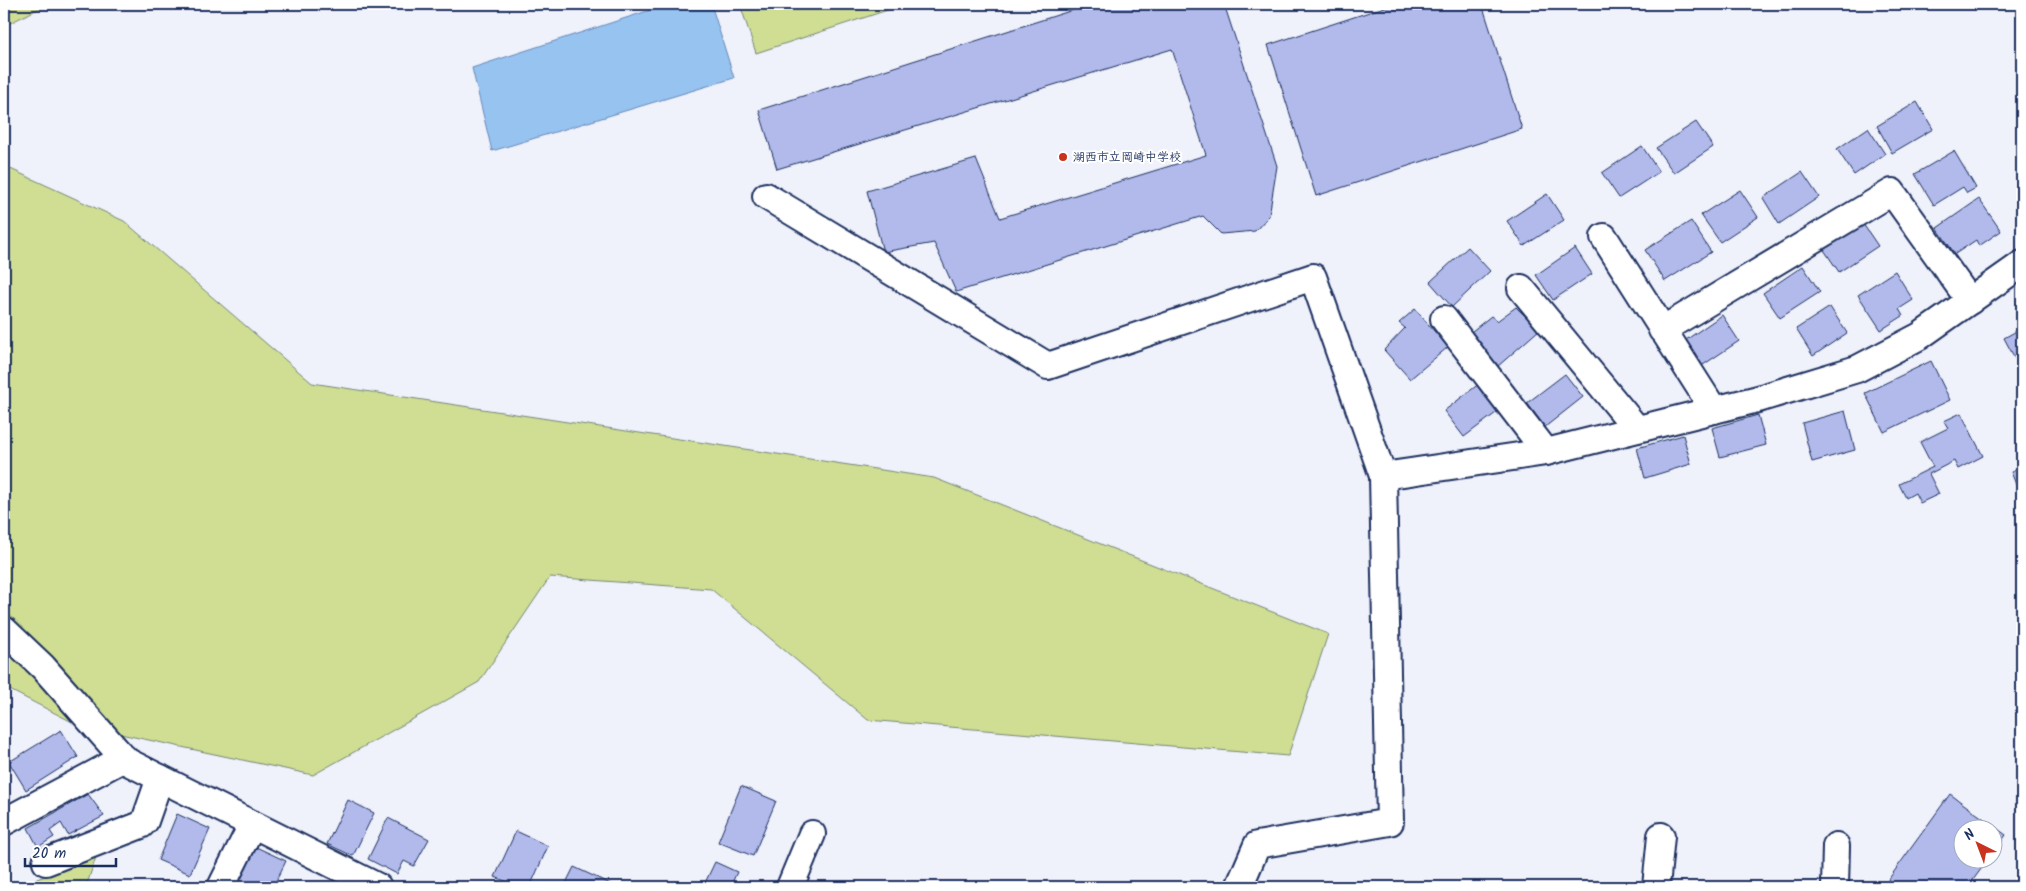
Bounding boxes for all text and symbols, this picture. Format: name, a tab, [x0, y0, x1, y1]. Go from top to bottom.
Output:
place label: 湖西市立岡崎中学校	[1073, 148, 1181, 167]
marker: 湖西市立岡崎中学校	[1057, 151, 1069, 163]
north arrow	[1954, 818, 2004, 868]
text: N	[1959, 824, 1981, 846]
scale bar	[25, 836, 116, 868]
text: 20 m	[32, 842, 66, 866]

